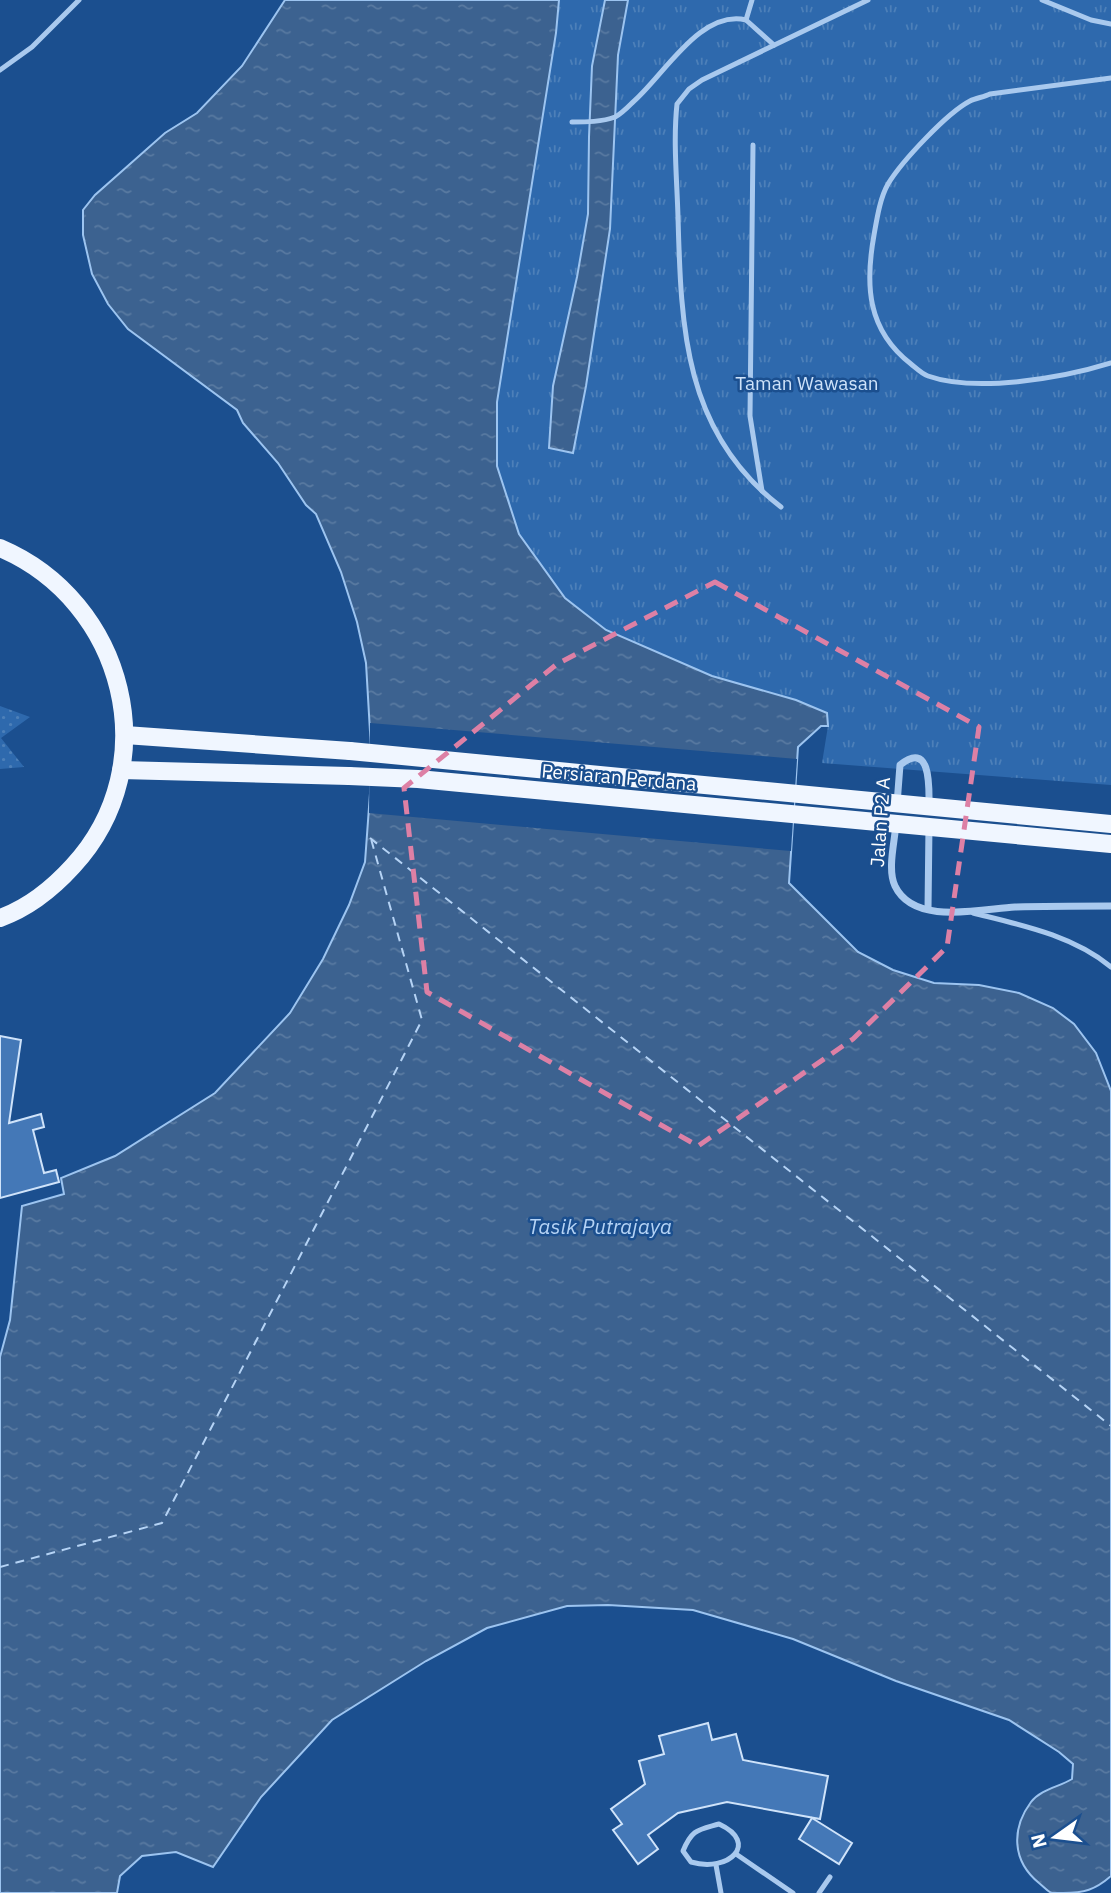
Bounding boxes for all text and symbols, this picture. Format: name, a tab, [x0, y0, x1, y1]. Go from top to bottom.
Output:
park label: Taman Wawasan	[735, 371, 879, 395]
street label: Persiaran Perdana	[540, 758, 698, 796]
street label: Jalan P2 A	[865, 776, 895, 868]
water label: Tasik Putrajaya	[528, 1212, 672, 1240]
north arrow	[1020, 1802, 1090, 1872]
text: N	[1025, 1832, 1052, 1851]

